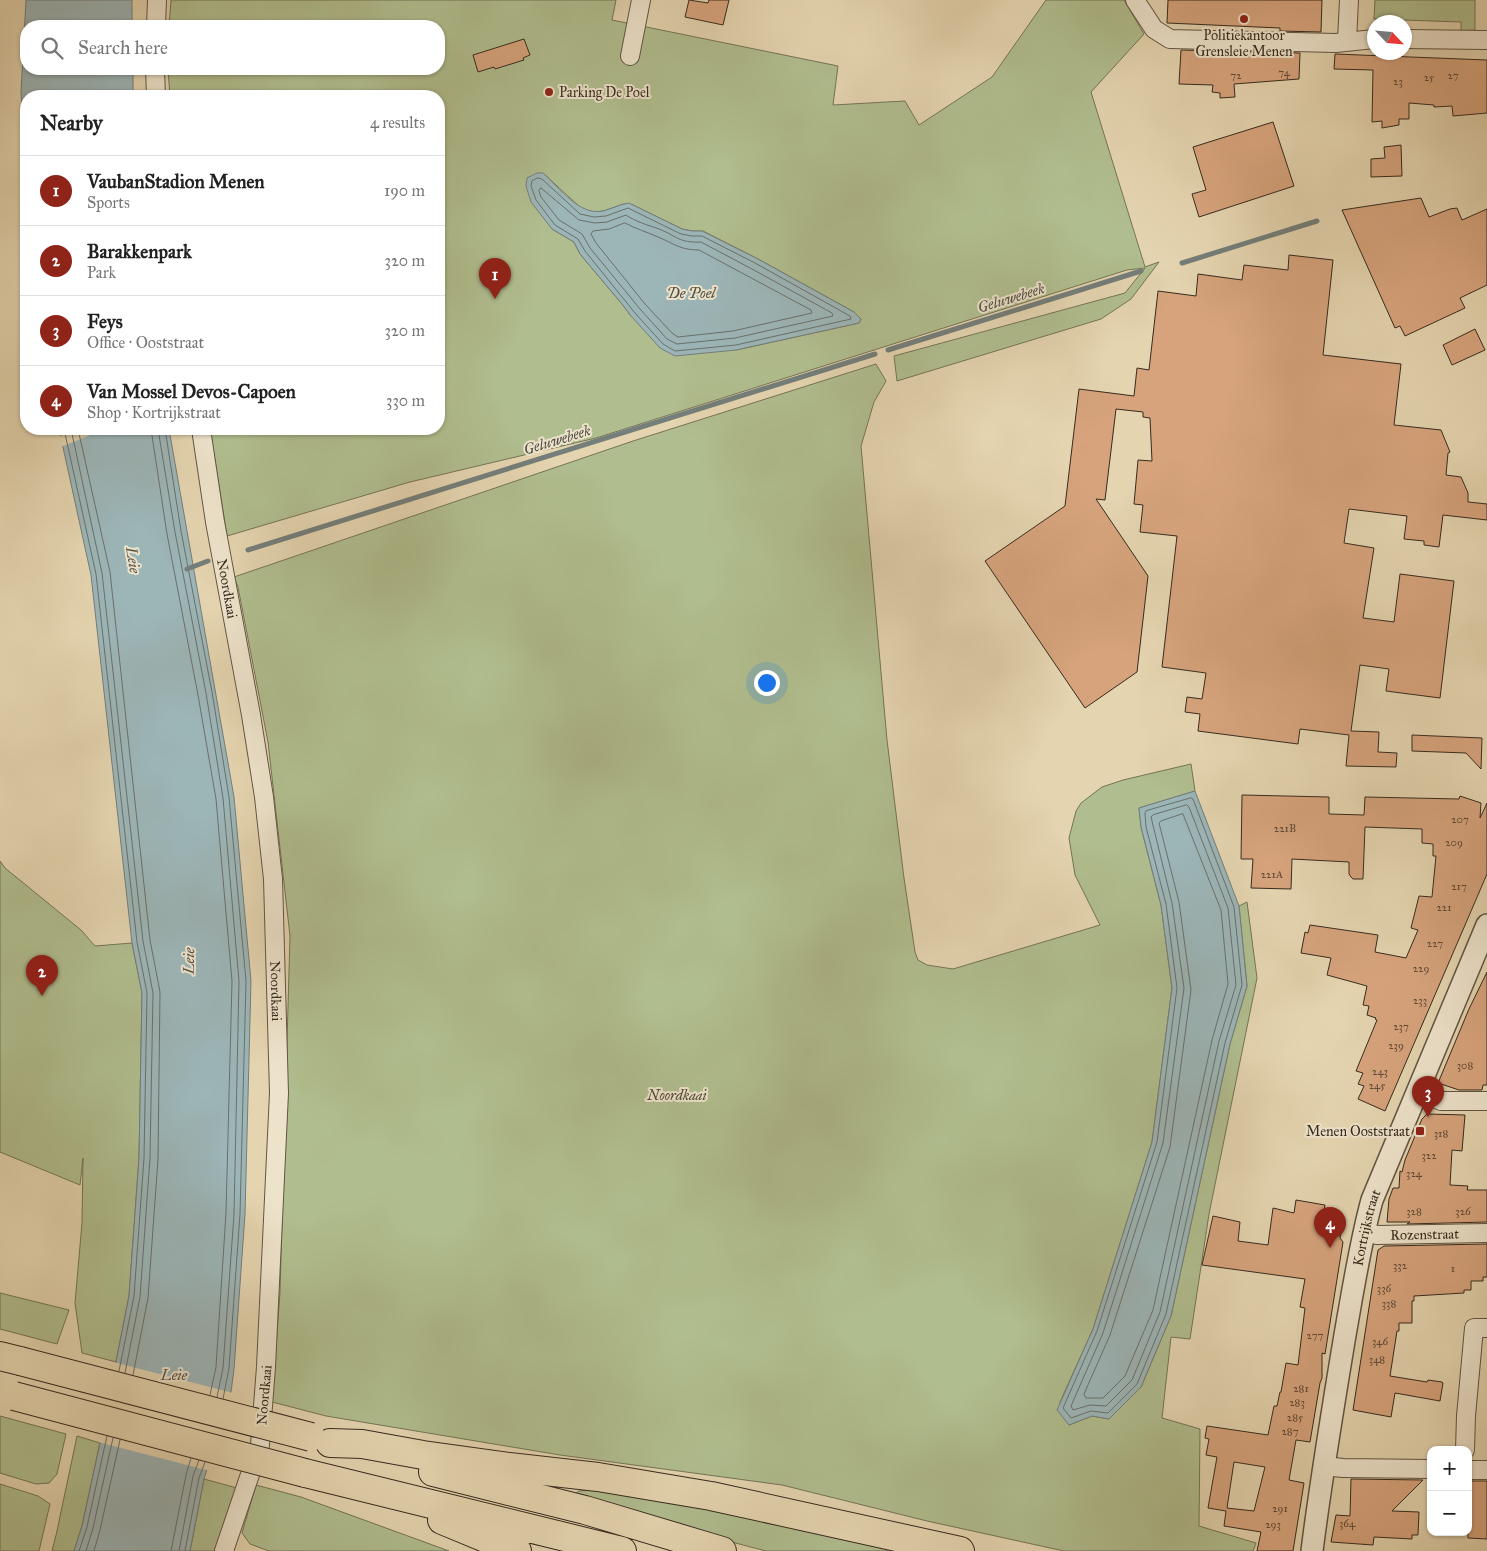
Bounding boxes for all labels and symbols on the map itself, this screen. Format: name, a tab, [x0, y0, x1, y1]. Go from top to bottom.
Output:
marker: Politiekantoor Grensleie Menen	[1238, 13, 1250, 25]
north arrow	[1367, 15, 1412, 60]
place label: Politiekantoor Grensleie Menen	[1195, 27, 1293, 60]
house number: 74	[1278, 66, 1291, 79]
house number: 72	[1230, 69, 1242, 82]
house number: 27	[1448, 69, 1459, 82]
house number: 25	[1424, 71, 1434, 84]
house number: 23	[1393, 75, 1403, 88]
place label: Parking De Poel	[559, 84, 650, 101]
marker: Parking De Poel	[543, 86, 555, 98]
pin: 1	[479, 258, 511, 299]
water label: Geluwebeek	[975, 279, 1047, 317]
water label: De Poel	[667, 284, 717, 302]
water label: Geluwebeek	[521, 421, 593, 459]
water label: Leie	[122, 545, 144, 575]
street label: Noordkaai	[213, 558, 241, 620]
your location	[754, 670, 780, 696]
house number: 207	[1451, 813, 1469, 826]
house number: 221B	[1274, 822, 1296, 835]
house number: 209	[1445, 836, 1463, 849]
house number: 221A	[1261, 868, 1284, 881]
house number: 217	[1451, 880, 1467, 893]
house number: 221	[1436, 901, 1452, 914]
house number: 227	[1427, 937, 1443, 950]
water label: Leie	[180, 947, 198, 975]
pin: 2	[26, 955, 58, 996]
street label: Noordkaai	[266, 961, 285, 1022]
house number: 229	[1413, 962, 1429, 975]
house number: 233	[1413, 994, 1427, 1007]
house number: 237	[1393, 1020, 1409, 1033]
house number: 239	[1388, 1039, 1404, 1052]
house number: 308	[1457, 1059, 1473, 1072]
house number: 243	[1372, 1065, 1388, 1078]
pin: 3	[1412, 1076, 1444, 1117]
house number: 245	[1369, 1079, 1385, 1092]
park label: Noordkaai	[646, 1087, 707, 1104]
place label: Menen Ooststraat	[1306, 1123, 1410, 1140]
marker: Menen Ooststraat	[1414, 1125, 1426, 1137]
house number: 318	[1434, 1127, 1448, 1140]
house number: 322	[1421, 1149, 1437, 1162]
house number: 324	[1406, 1167, 1423, 1180]
street label: Kortrijkstraat	[1349, 1187, 1385, 1267]
house number: 328	[1406, 1205, 1422, 1218]
house number: 326	[1455, 1205, 1471, 1218]
pin: 4	[1314, 1207, 1346, 1248]
street label: Rozenstraat	[1390, 1226, 1459, 1244]
house number: 332	[1393, 1259, 1408, 1272]
house number: 1	[1451, 1262, 1455, 1275]
house number: 336	[1377, 1282, 1392, 1295]
house number: 338	[1382, 1297, 1396, 1310]
house number: 277	[1307, 1329, 1324, 1342]
house number: 346	[1372, 1335, 1388, 1348]
house number: 348	[1369, 1353, 1385, 1366]
street label: Noordkaai	[253, 1364, 276, 1426]
water label: Leie	[160, 1366, 188, 1384]
house number: 281	[1293, 1382, 1309, 1395]
house number: 283	[1289, 1396, 1305, 1409]
house number: 285	[1287, 1411, 1303, 1424]
house number: 287	[1281, 1425, 1299, 1438]
house number: 291	[1272, 1502, 1288, 1515]
house number: 364	[1339, 1517, 1356, 1530]
house number: 293	[1265, 1518, 1281, 1531]

